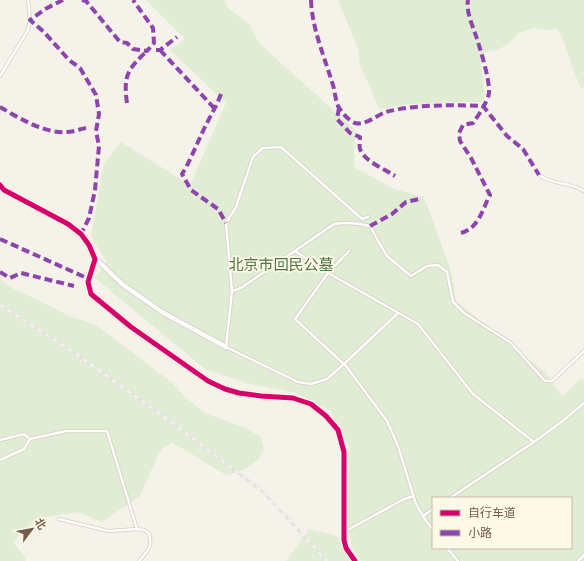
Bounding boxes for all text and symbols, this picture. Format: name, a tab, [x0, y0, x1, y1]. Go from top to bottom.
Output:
park label: 北京市回民公墓	[228, 256, 334, 274]
legend	[432, 497, 572, 549]
text: 自行车道	[468, 505, 516, 520]
north arrow	[12, 509, 52, 549]
text: 北	[32, 515, 49, 532]
text: 小路	[468, 525, 492, 540]

